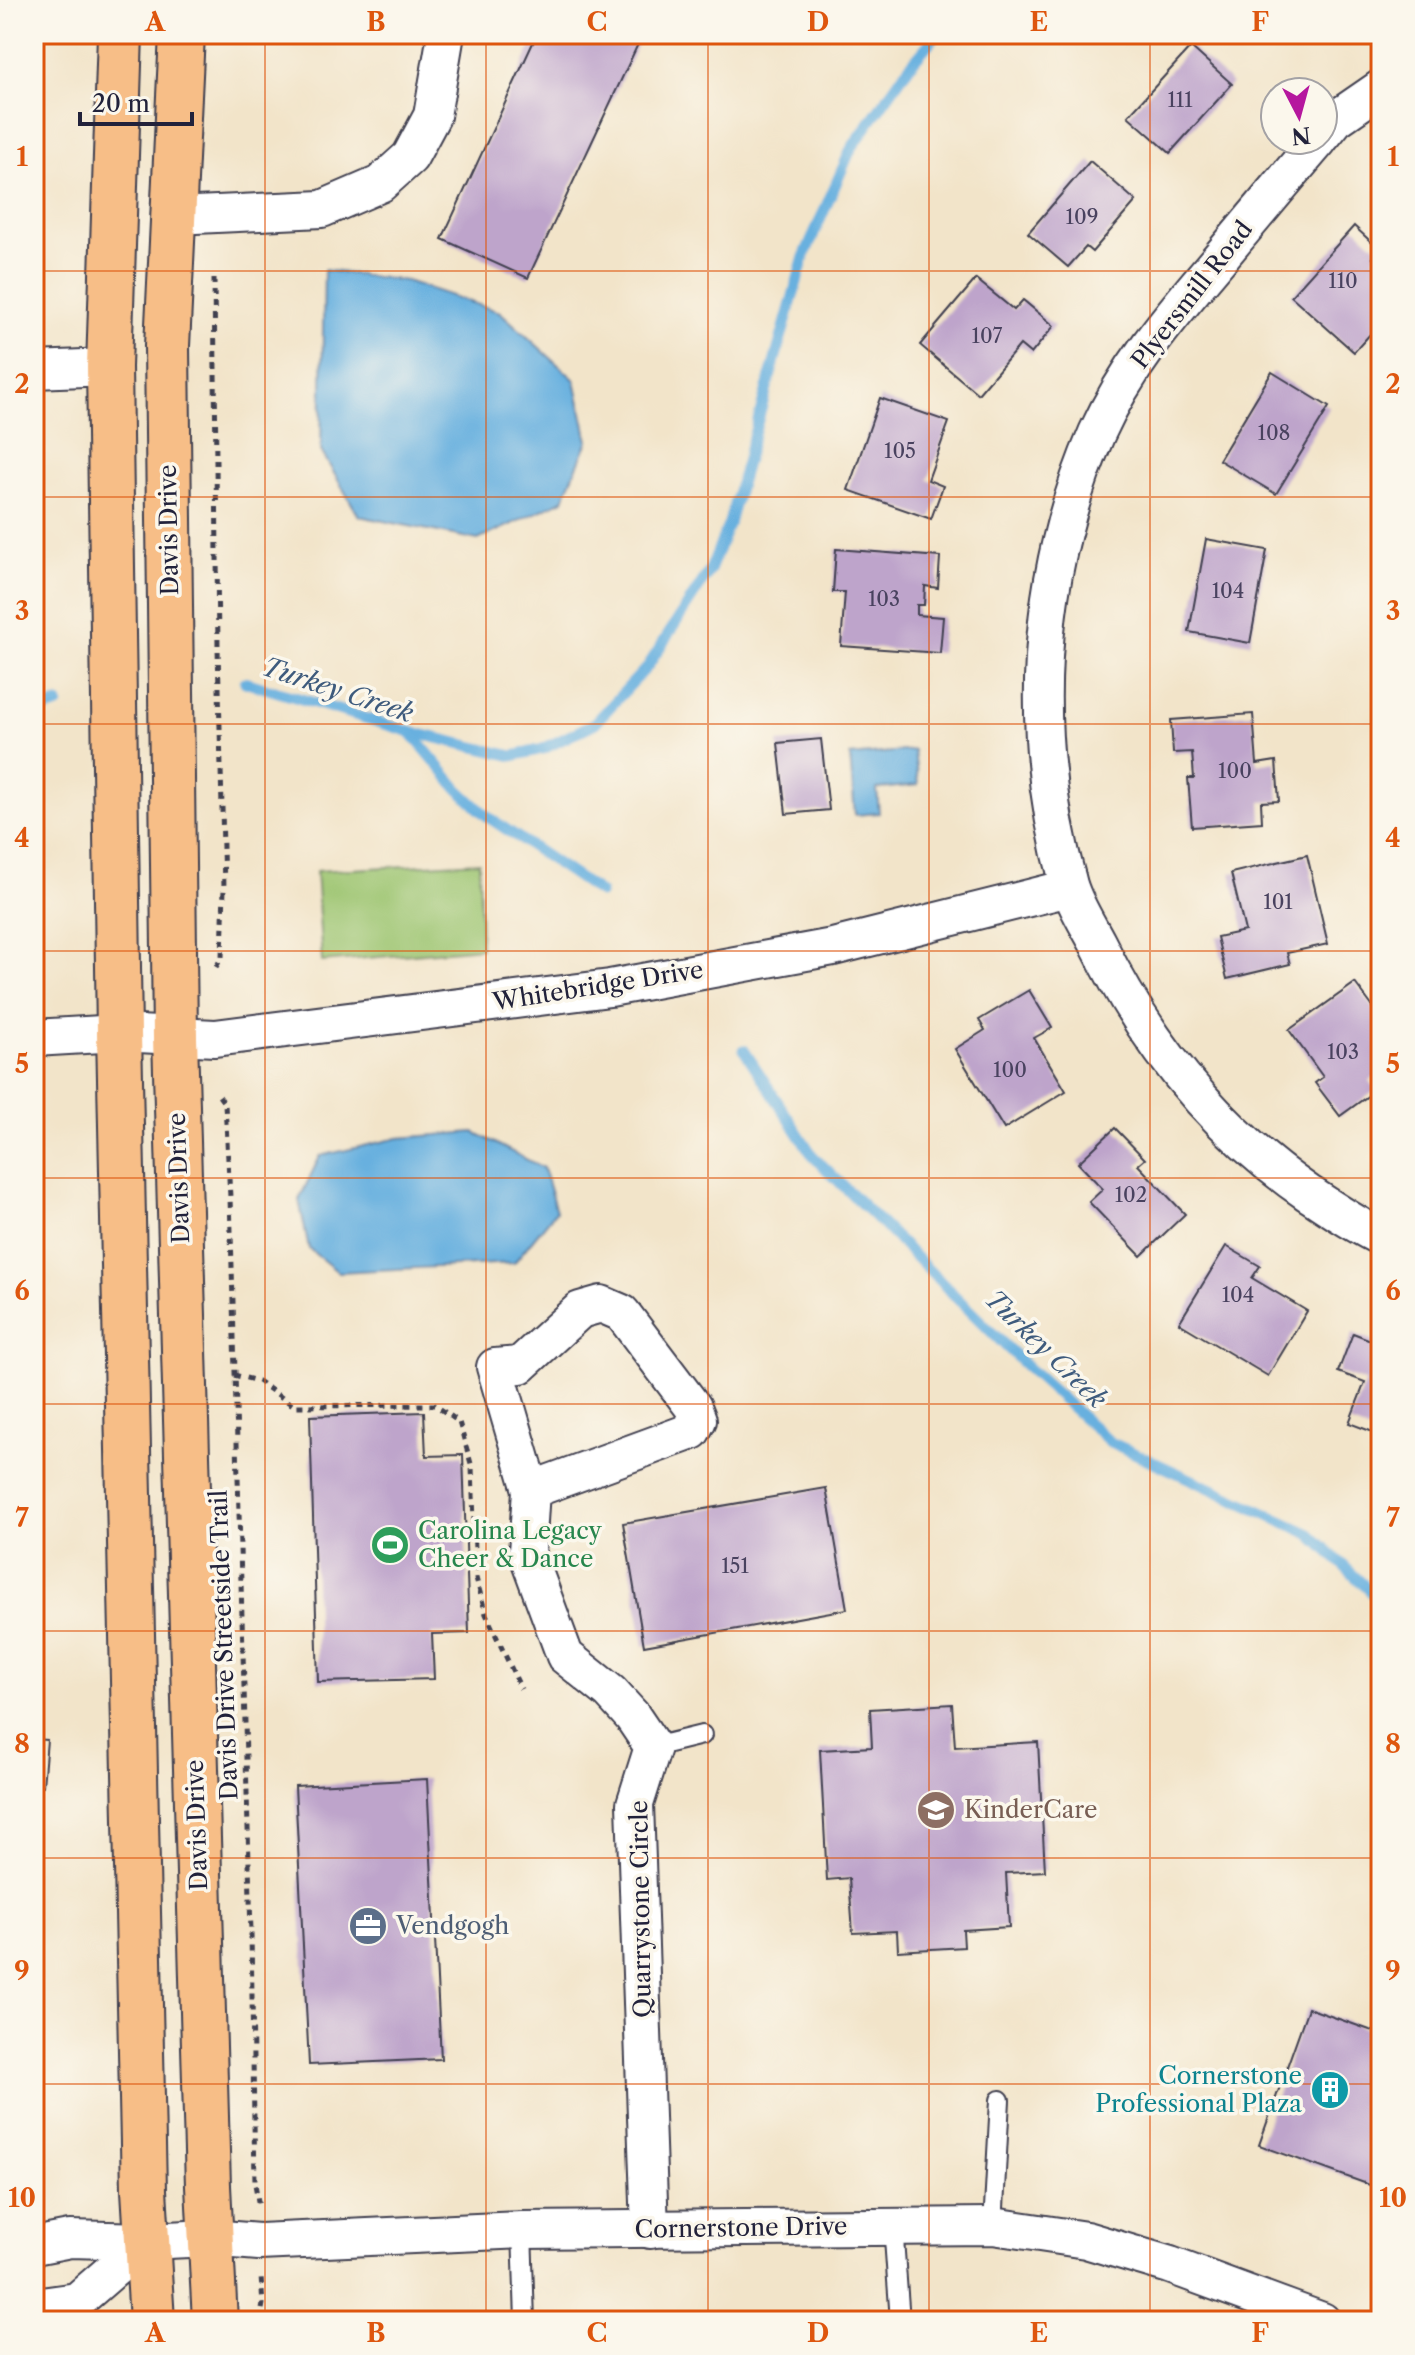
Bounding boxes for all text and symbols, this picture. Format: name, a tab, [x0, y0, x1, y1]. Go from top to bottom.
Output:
text: A	[144, 6, 166, 38]
text: B	[366, 6, 386, 38]
text: C	[587, 6, 607, 38]
text: D	[807, 6, 829, 38]
text: E	[1030, 6, 1048, 38]
text: F	[1251, 6, 1269, 38]
scale bar	[80, 76, 192, 126]
north arrow	[1259, 76, 1339, 156]
house number: 111	[1167, 88, 1193, 112]
text: 20 m	[92, 89, 150, 118]
text: N	[1290, 121, 1312, 150]
text: 1	[16, 141, 28, 173]
text: 1	[1387, 141, 1399, 173]
house number: 109	[1066, 205, 1098, 229]
street label: Plyersmill Road	[1125, 215, 1258, 374]
house number: 110	[1328, 269, 1358, 293]
house number: 107	[972, 324, 1003, 348]
text: 2	[14, 368, 30, 400]
text: 2	[1385, 368, 1401, 400]
house number: 108	[1258, 421, 1290, 445]
house number: 105	[884, 439, 916, 463]
street label: Davis Drive	[153, 464, 184, 596]
house number: 104	[1212, 579, 1244, 603]
house number: 103	[868, 587, 900, 611]
text: 3	[15, 595, 29, 627]
text: 3	[1386, 595, 1400, 627]
water label: Turkey Creek	[259, 651, 418, 730]
house number: 100	[1218, 759, 1252, 783]
text: 4	[14, 822, 30, 854]
text: 4	[1385, 822, 1401, 854]
house number: 101	[1263, 890, 1293, 914]
street label: Whitebridge Drive	[490, 955, 705, 1017]
house number: 103	[1327, 1040, 1359, 1064]
text: 5	[15, 1048, 29, 1080]
text: 5	[1386, 1048, 1400, 1080]
house number: 100	[993, 1058, 1027, 1082]
street label: Davis Drive	[162, 1112, 195, 1244]
house number: 102	[1115, 1183, 1147, 1207]
text: 6	[14, 1275, 30, 1307]
text: 6	[1385, 1275, 1401, 1307]
water label: Turkey Creek	[979, 1283, 1114, 1415]
house number: 104	[1222, 1283, 1254, 1307]
street label: Davis Drive Streetside Trail	[204, 1489, 243, 1801]
text: 7	[15, 1502, 29, 1534]
text: 7	[1386, 1502, 1400, 1534]
place label: Carolina Legacy Cheer & Dance	[418, 1516, 603, 1573]
sports icon: Carolina Legacy Cheer & Dance	[369, 1524, 411, 1566]
house number: 151	[721, 1554, 749, 1578]
text: 8	[14, 1728, 30, 1760]
text: 8	[1385, 1728, 1401, 1760]
street label: Davis Drive	[180, 1759, 213, 1891]
school or university icon: KinderCare	[915, 1789, 957, 1831]
place label: KinderCare	[964, 1795, 1098, 1824]
street label: Quarrystone Circle	[624, 1800, 657, 2018]
office icon: Vendgogh	[347, 1905, 389, 1947]
place label: Vendgogh	[395, 1911, 509, 1940]
text: 9	[14, 1955, 30, 1987]
text: 9	[1385, 1955, 1401, 1987]
place label: Cornerstone Professional Plaza	[1095, 2061, 1302, 2118]
building icon: Cornerstone Professional Plaza	[1309, 2069, 1351, 2111]
text: 10	[8, 2182, 36, 2214]
text: 10	[1379, 2182, 1407, 2214]
street label: Cornerstone Drive	[634, 2211, 848, 2244]
text: A	[144, 2317, 166, 2349]
text: B	[366, 2317, 386, 2349]
text: C	[587, 2317, 607, 2349]
text: D	[807, 2317, 829, 2349]
text: E	[1030, 2317, 1048, 2349]
text: F	[1251, 2317, 1269, 2349]

